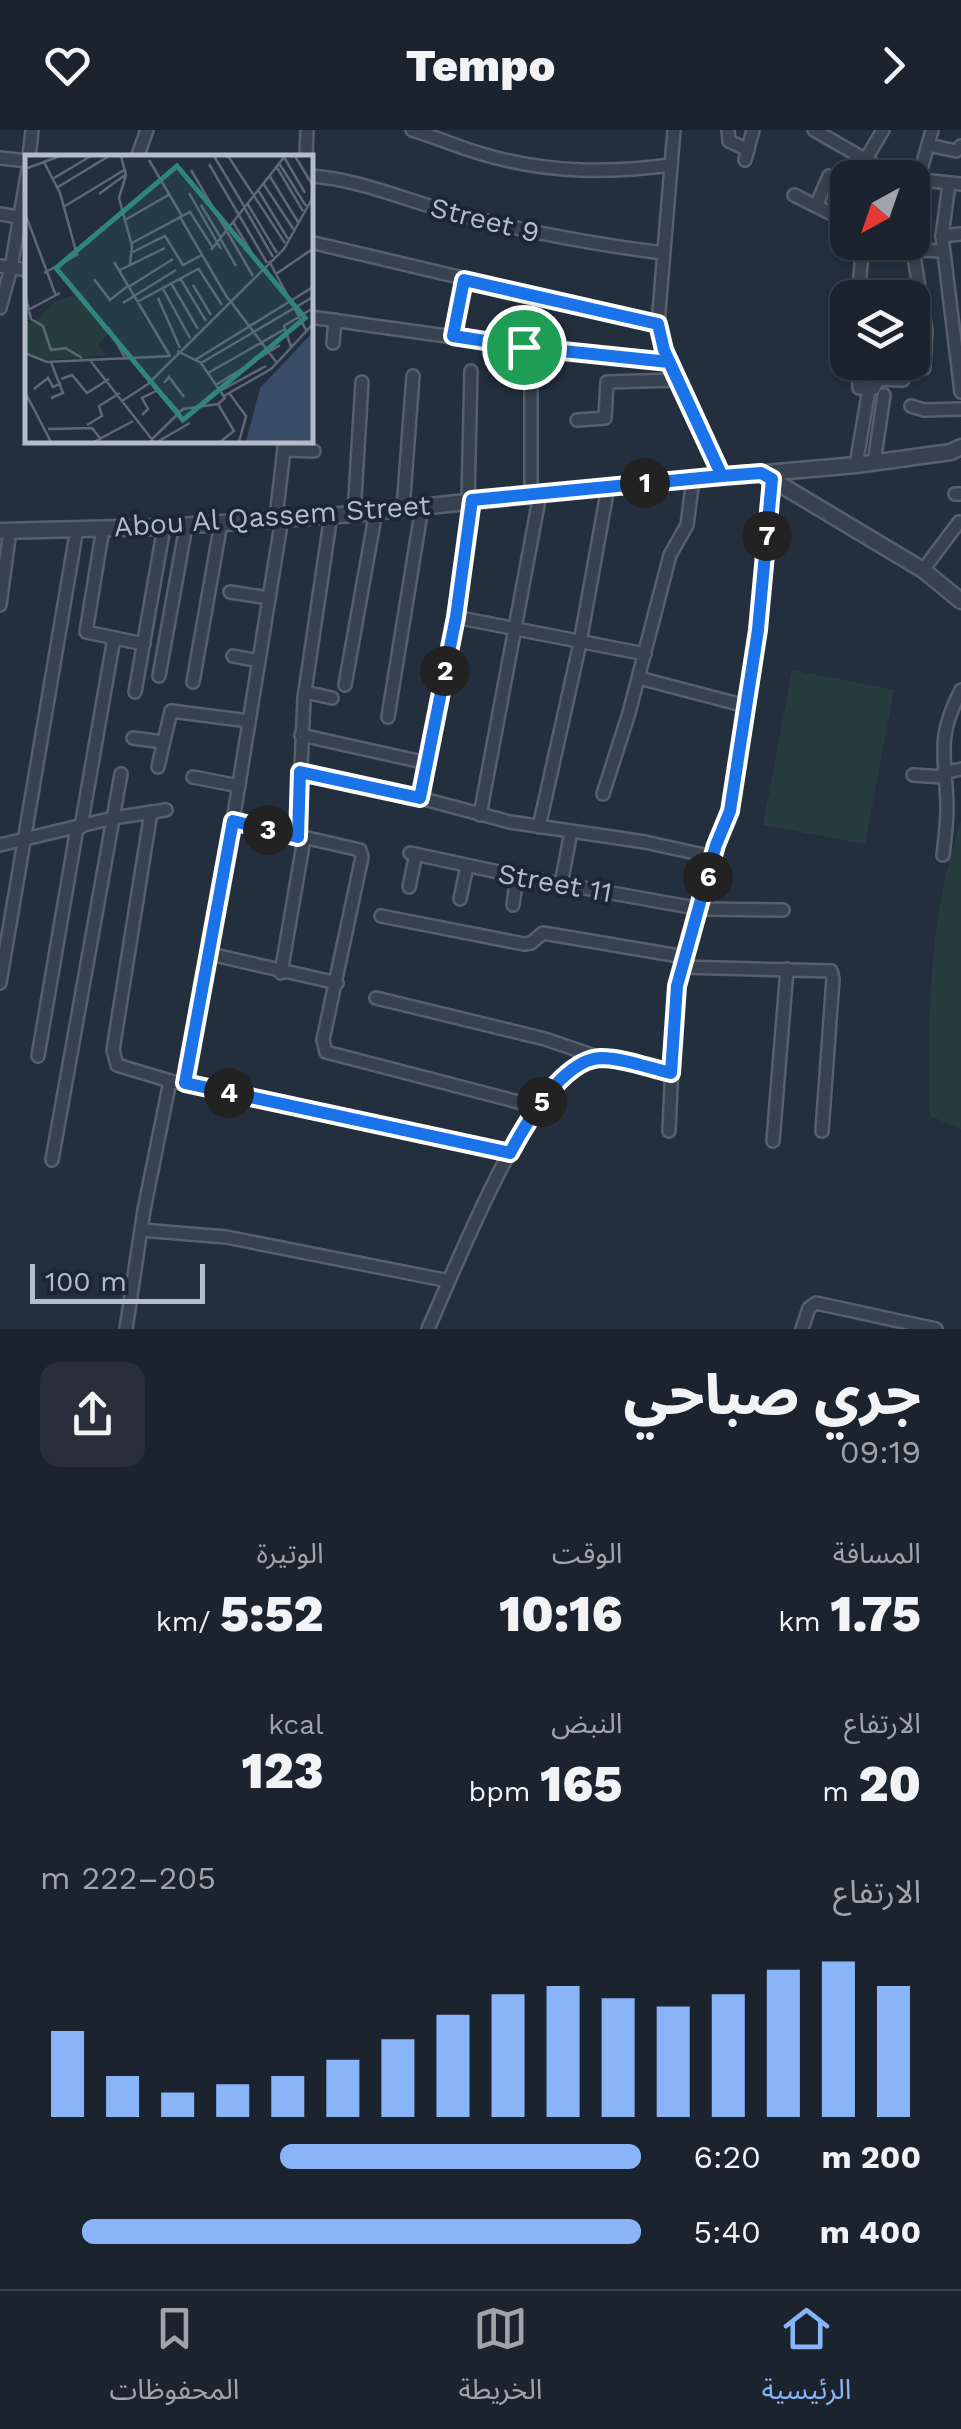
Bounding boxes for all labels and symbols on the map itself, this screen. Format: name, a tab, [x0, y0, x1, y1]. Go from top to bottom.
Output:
inset map	[25, 155, 312, 442]
north arrow	[830, 160, 930, 260]
street label: Street 9	[427, 191, 543, 249]
pin	[482, 305, 567, 390]
pin: 1	[620, 458, 670, 508]
street label: Abou Al Qassem Street	[113, 488, 432, 544]
pin: 7	[742, 511, 792, 561]
pin: 2	[420, 646, 470, 696]
pin: 3	[243, 805, 293, 855]
pin: 6	[683, 852, 733, 902]
street label: Street 11	[495, 857, 615, 909]
pin: 4	[204, 1068, 254, 1118]
pin: 5	[517, 1077, 567, 1127]
scale bar	[30, 1259, 205, 1304]

